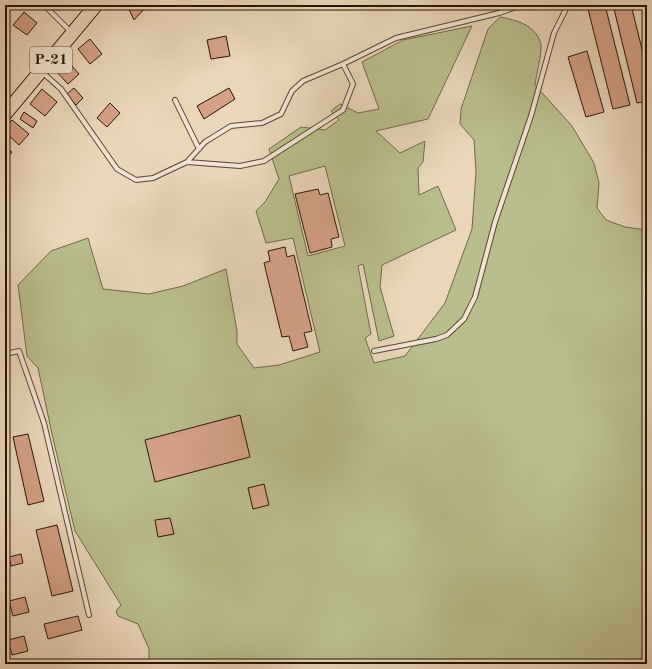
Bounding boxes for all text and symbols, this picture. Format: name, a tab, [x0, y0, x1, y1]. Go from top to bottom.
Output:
road number: Р-21	[30, 47, 72, 73]

